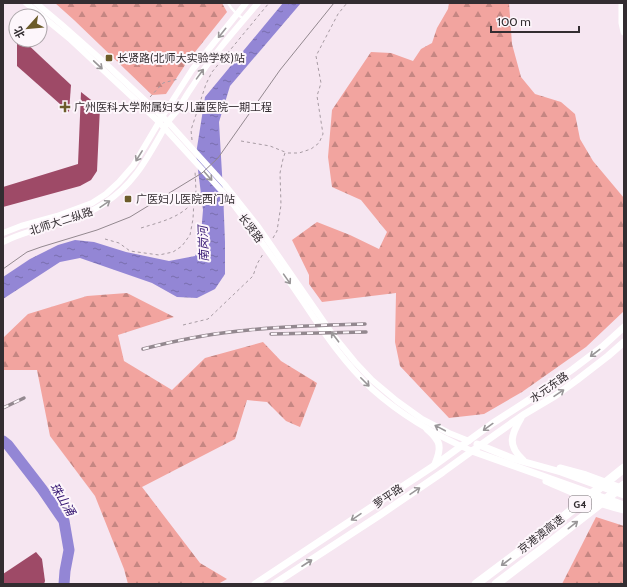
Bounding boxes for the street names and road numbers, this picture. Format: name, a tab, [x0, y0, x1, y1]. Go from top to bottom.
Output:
street label: 北师大二纵路	[27, 204, 95, 238]
street label: 长贤路	[235, 211, 267, 245]
street label: 水元东路	[527, 369, 571, 405]
street label: 萝平路	[370, 481, 406, 511]
road number: G4	[569, 496, 591, 512]
street label: 京港澳高速	[515, 512, 567, 556]

